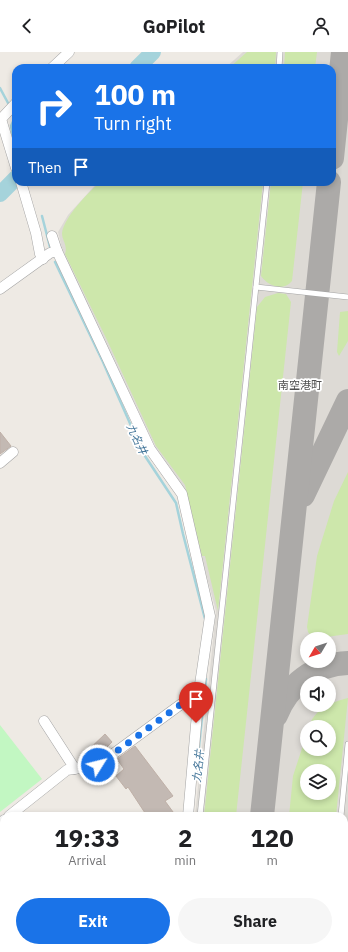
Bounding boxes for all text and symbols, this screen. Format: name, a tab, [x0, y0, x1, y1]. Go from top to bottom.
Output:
icon: back	[16, 15, 38, 37]
text: GoPilot	[143, 15, 205, 38]
icon: person	[310, 15, 332, 37]
text: 100 m	[94, 76, 176, 113]
icon: right	[28, 80, 80, 132]
text: Turn right	[94, 112, 172, 135]
icon: arrive	[70, 156, 92, 178]
text: Then	[28, 158, 62, 177]
district label: 南空港町	[278, 378, 322, 392]
water label: 九名井	[123, 421, 151, 458]
north arrow	[300, 632, 336, 668]
map controls	[300, 632, 336, 800]
button: sound	[300, 676, 336, 712]
pin	[179, 682, 213, 723]
icon: arrive	[185, 688, 207, 710]
button: search	[300, 720, 336, 756]
position arrow	[77, 744, 119, 786]
water label: 九名井	[189, 748, 207, 783]
button: layers	[300, 764, 336, 800]
text: 19:33	[54, 822, 120, 854]
text: 2	[178, 822, 192, 854]
text: 120	[250, 822, 294, 854]
text: Arrival	[68, 852, 106, 869]
text: min	[174, 852, 196, 869]
text: m	[266, 852, 278, 869]
button: Exit	[16, 898, 170, 944]
button: Share	[178, 898, 332, 944]

